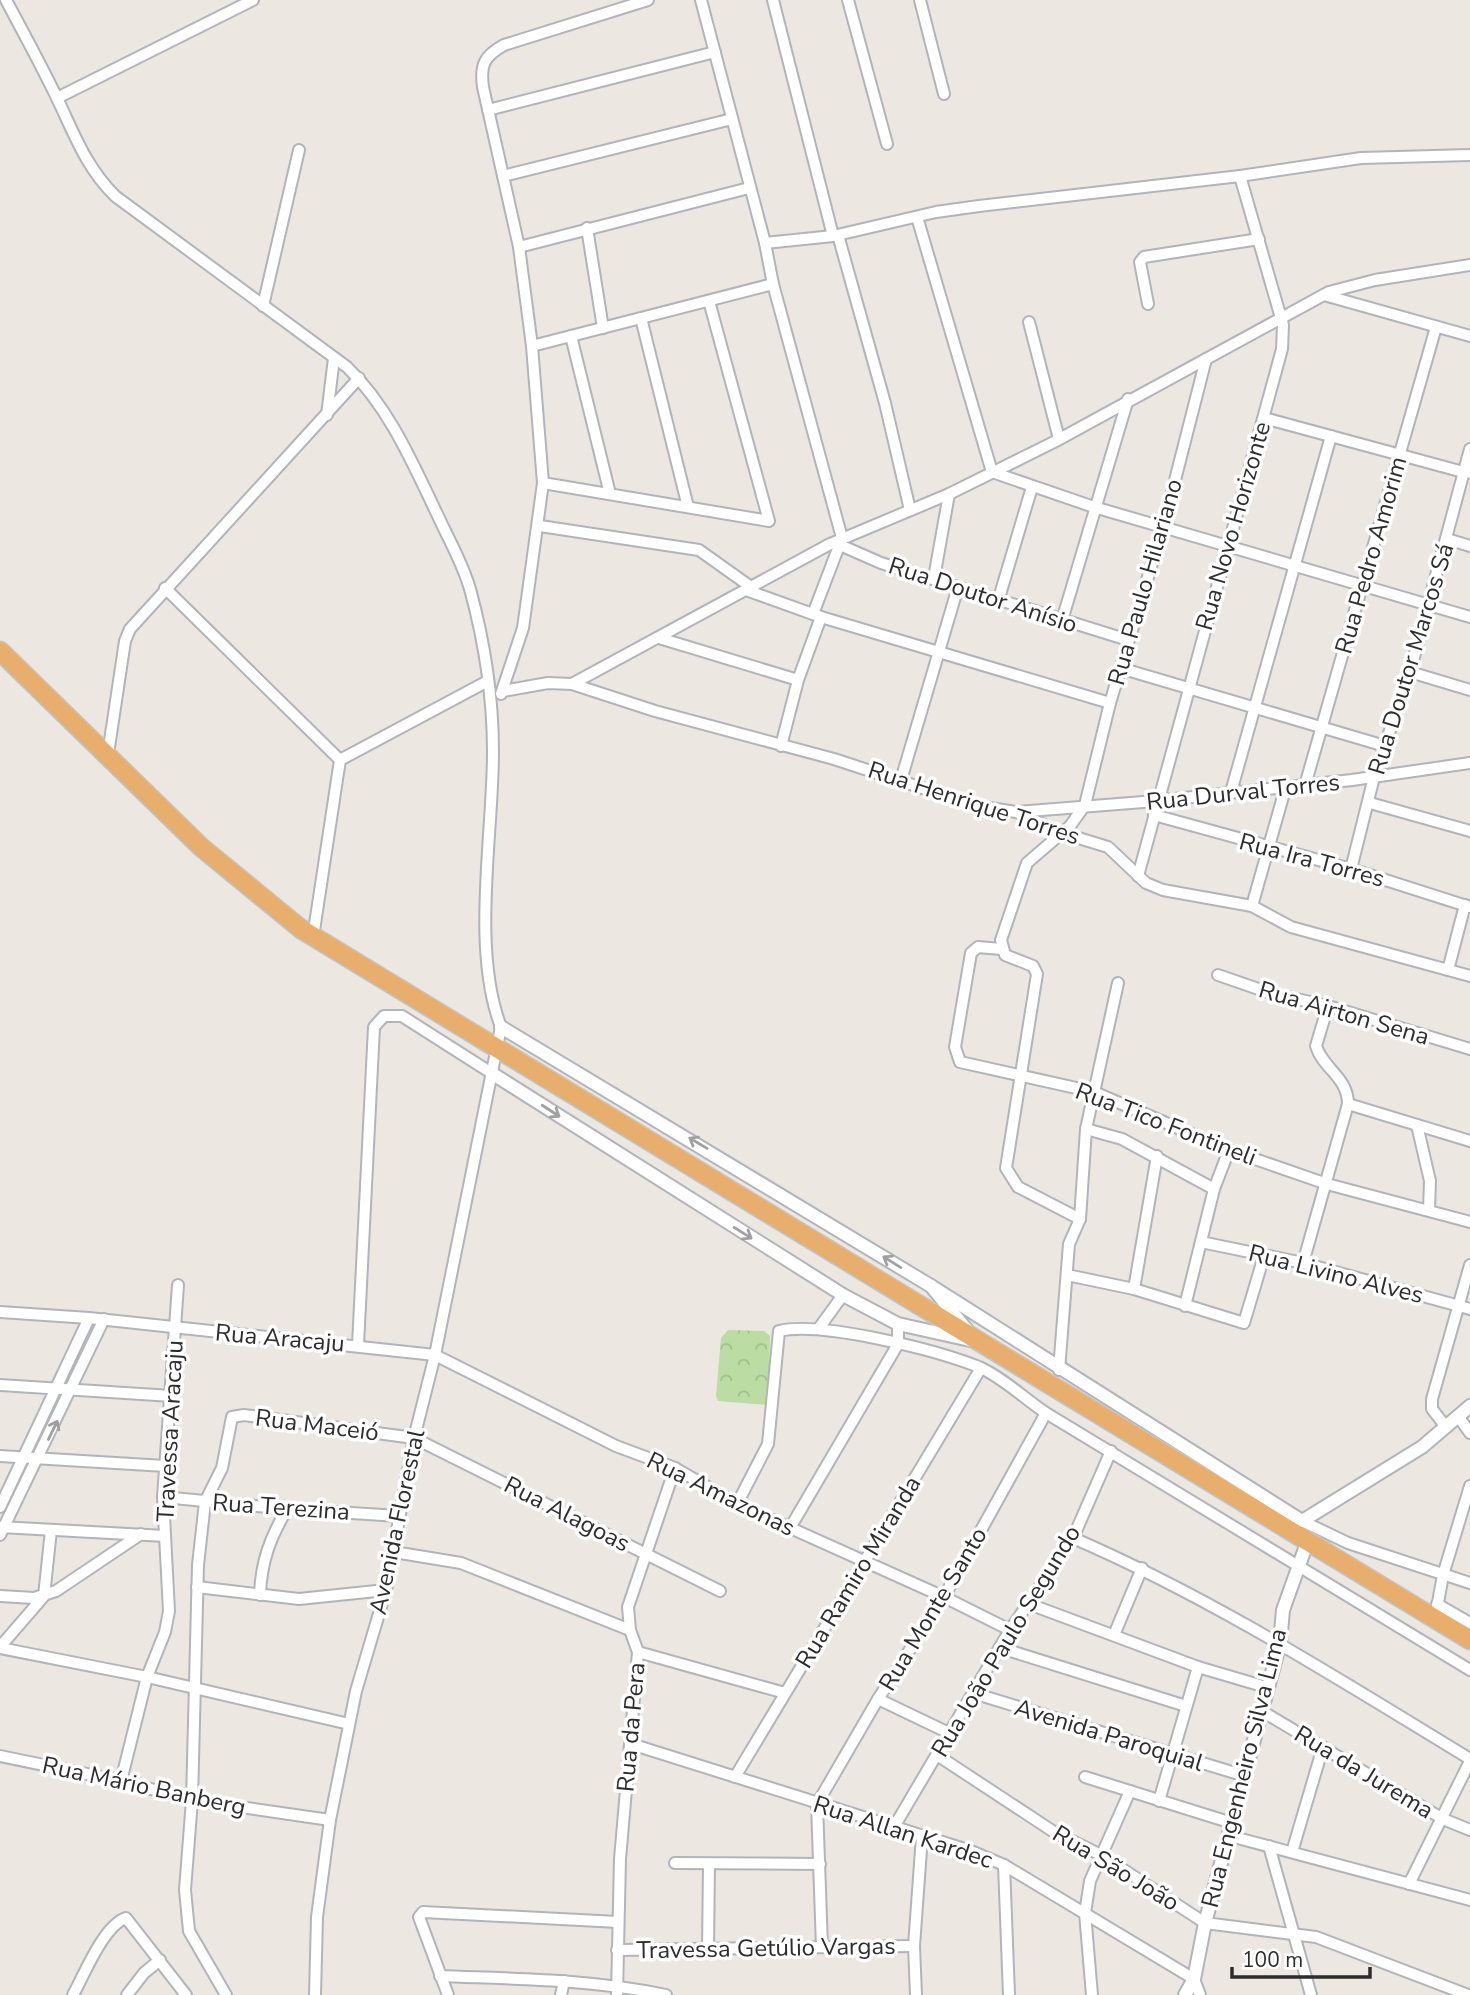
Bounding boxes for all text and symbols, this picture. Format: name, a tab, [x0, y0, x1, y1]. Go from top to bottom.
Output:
street label: Rua Novo Horizonte	[1188, 418, 1278, 634]
street label: Rua Pedro Amorim	[1328, 453, 1414, 657]
street label: Rua Paulo Hilariano	[1100, 475, 1190, 689]
street label: Rua Doutor Marcos Sá	[1361, 539, 1461, 779]
street label: Rua Doutor Anísio	[885, 549, 1081, 641]
street label: Rua Henrique Torres	[864, 754, 1084, 852]
street label: Rua Durval Torres	[1145, 766, 1341, 818]
street label: Rua Ira Torres	[1236, 825, 1388, 895]
street label: Rua Airton Sena	[1255, 973, 1433, 1053]
street label: Rua Tico Fontineli	[1071, 1075, 1261, 1173]
one-way arrow	[540, 1104, 560, 1118]
one-way arrow	[688, 1136, 708, 1150]
one-way arrow	[732, 1226, 752, 1240]
street label: Rua Livino Alves	[1245, 1237, 1427, 1311]
one-way arrow	[882, 1255, 902, 1269]
street label: Rua Aracaju	[214, 1316, 346, 1360]
street label: Travessa Aracaju	[149, 1339, 191, 1523]
street label: Rua Maceió	[253, 1402, 381, 1448]
one-way arrow	[46, 1420, 60, 1441]
street label: Avenida Florestal	[362, 1427, 432, 1617]
street label: Rua Amazonas	[642, 1444, 800, 1544]
street label: Rua Alagoas	[499, 1469, 635, 1559]
street label: Rua Ramiro Miranda	[788, 1470, 928, 1674]
street label: Rua Terezina	[211, 1486, 351, 1528]
street label: Rua João Paulo Segundo	[924, 1519, 1088, 1763]
street label: Rua Monte Santo	[871, 1521, 995, 1697]
street label: Rua Engenheiro Silva Lima	[1194, 1625, 1294, 1911]
street label: Rua da Pera	[609, 1661, 653, 1793]
street label: Avenida Paroquial	[1011, 1691, 1207, 1779]
street label: Rua da Jurema	[1288, 1718, 1440, 1826]
street label: Rua Mário Banberg	[39, 1749, 249, 1823]
street label: Rua Allan Kardec	[809, 1788, 997, 1876]
street label: Rua São João	[1047, 1818, 1185, 1918]
street label: Travessa Getúlio Vargas	[636, 1930, 896, 1966]
scale bar	[1232, 1936, 1370, 1980]
text: 100 m	[1242, 1946, 1303, 1974]

